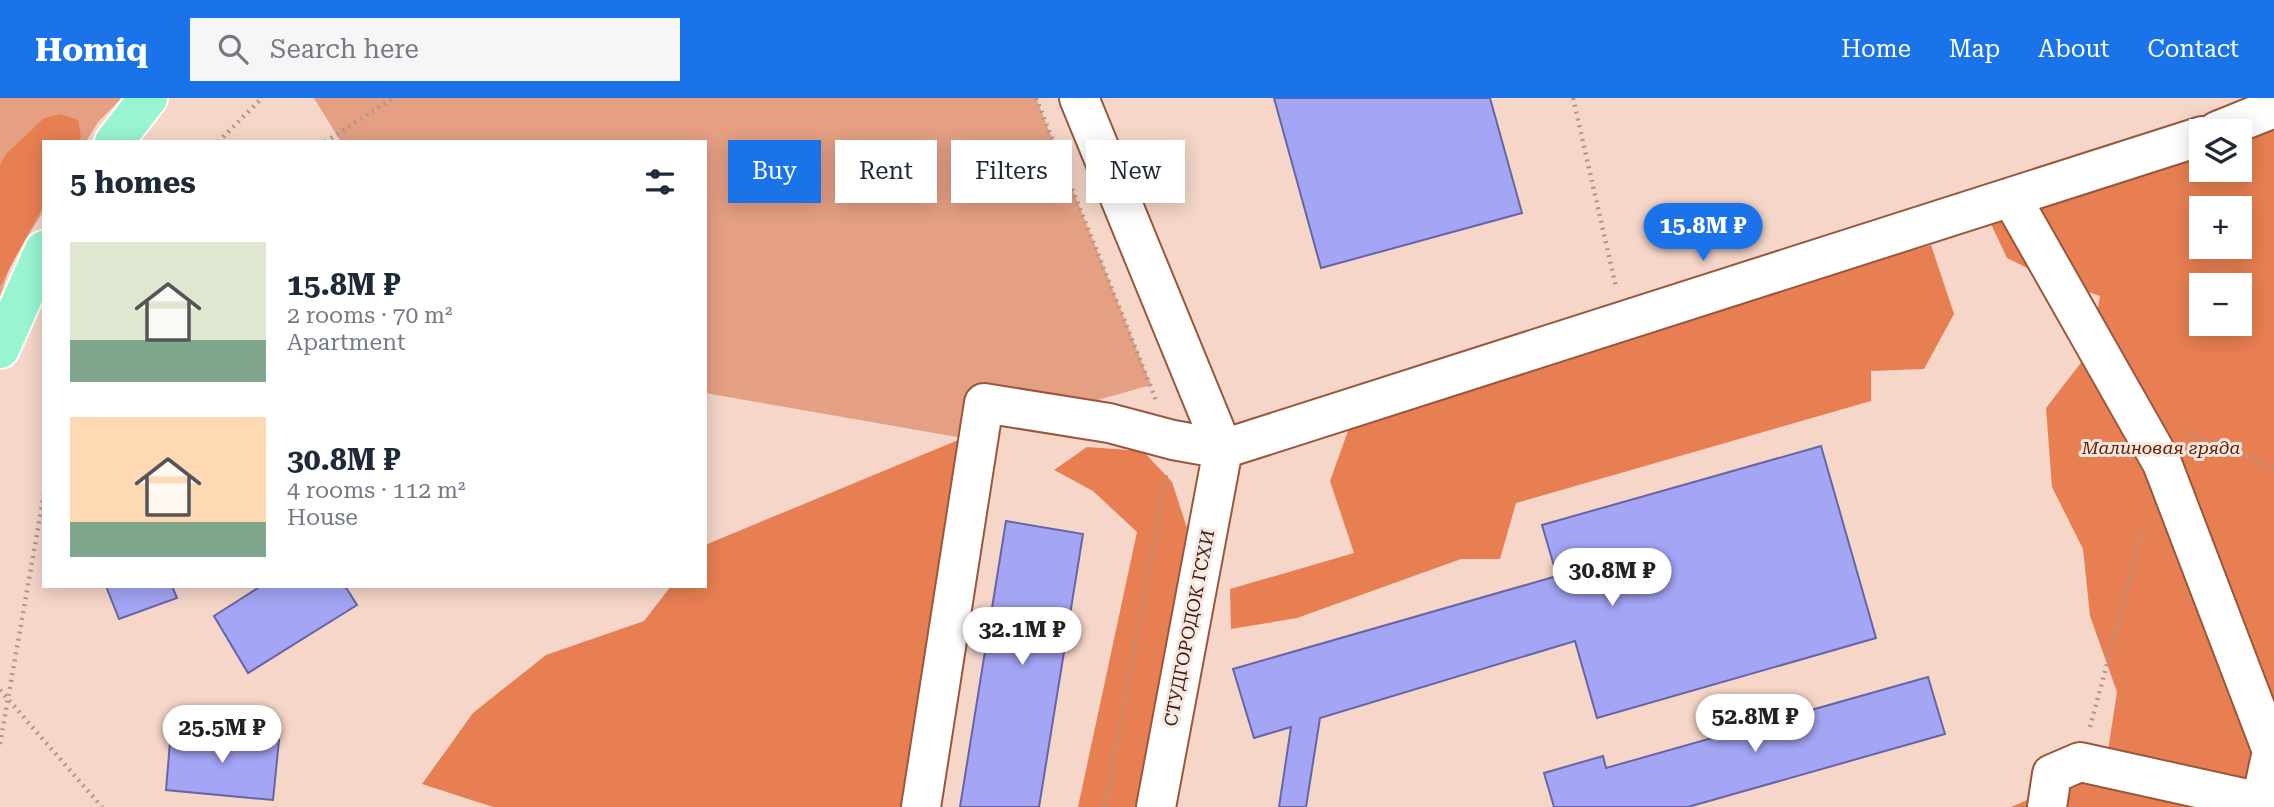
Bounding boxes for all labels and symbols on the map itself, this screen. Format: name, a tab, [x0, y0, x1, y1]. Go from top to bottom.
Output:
pin: 15.8M ₽	[1638, 204, 1768, 263]
park label: Малиновая гряда	[2081, 437, 2240, 458]
street label: СТУДГОРОДОК ГСХИ	[1160, 528, 1218, 728]
pin: 30.8M ₽	[1547, 548, 1677, 608]
pin: 32.1M ₽	[957, 608, 1087, 667]
pin: 52.8M ₽	[1690, 694, 1820, 754]
pin: 25.5M ₽	[157, 706, 287, 765]

